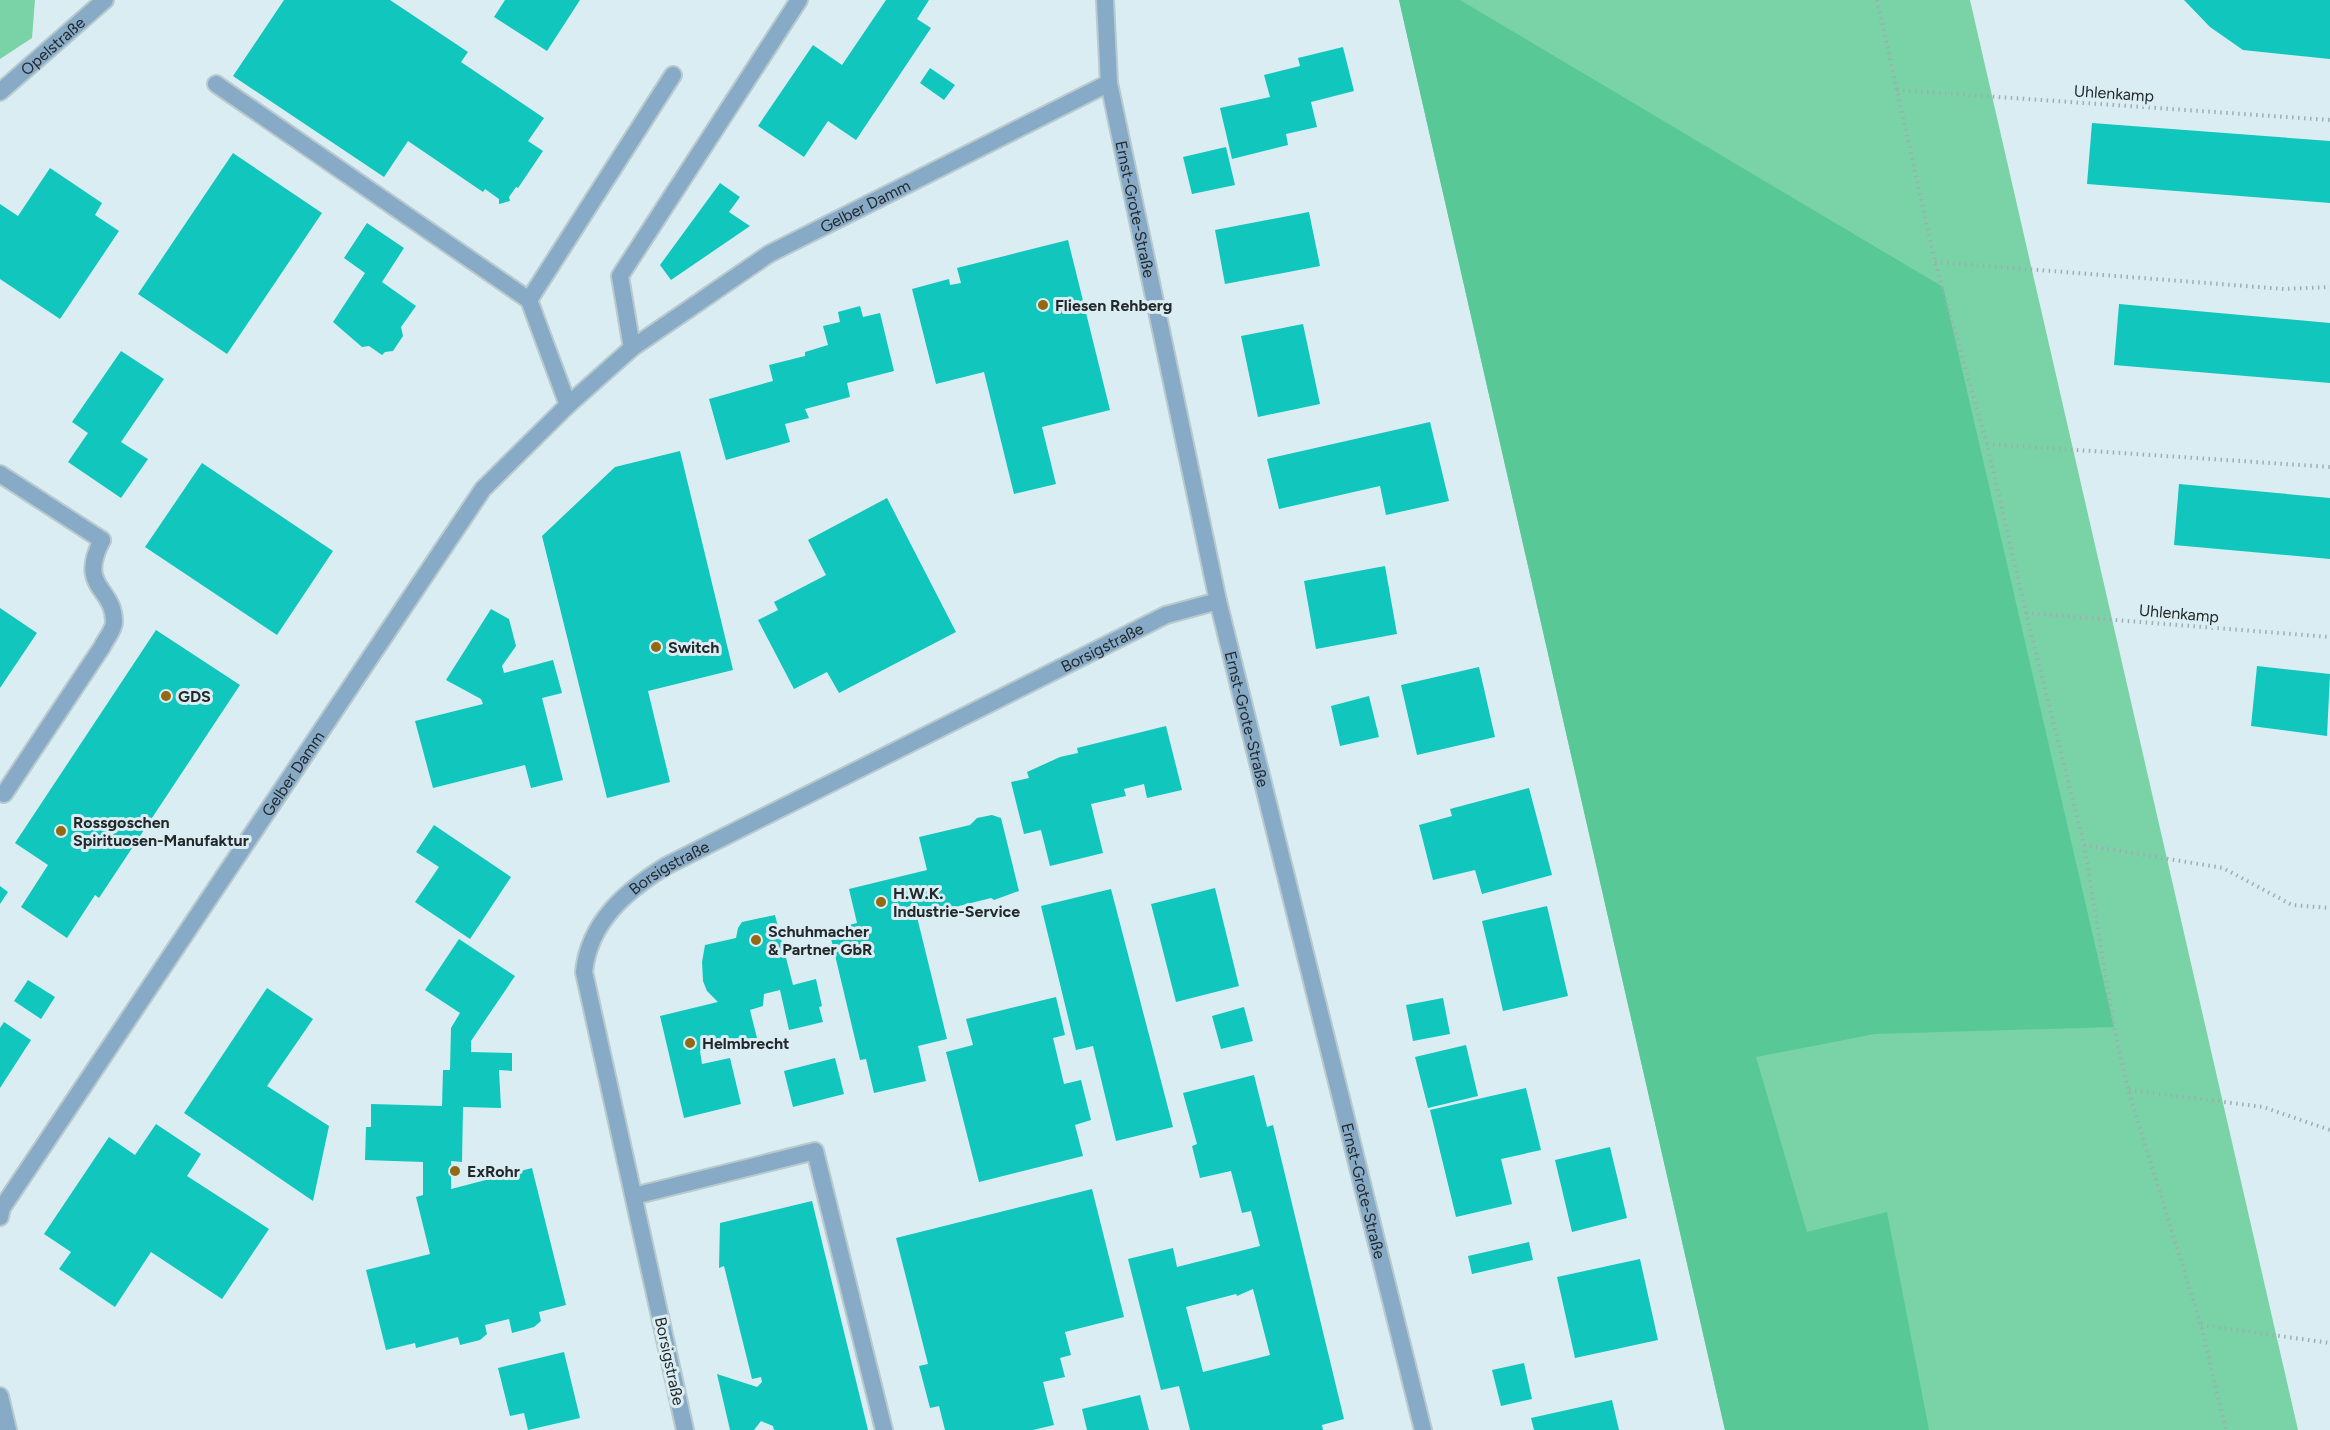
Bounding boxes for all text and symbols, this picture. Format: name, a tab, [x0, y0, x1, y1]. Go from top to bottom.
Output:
street label: Opelstraße	[17, 13, 89, 79]
street label: Uhlenkamp	[2073, 81, 2155, 106]
street label: Ernst-Grote-Straße	[1111, 139, 1159, 280]
street label: Gelber Damm	[817, 176, 913, 237]
place label: Fliesen Rehberg	[1055, 296, 1172, 315]
marker: Fliesen Rehberg	[1036, 298, 1050, 312]
street label: Uhlenkamp	[2138, 601, 2220, 626]
street label: Borsigstraße	[1058, 619, 1147, 676]
place label: Switch	[668, 638, 719, 657]
marker: Switch	[649, 640, 663, 654]
street label: Ernst-Grote-Straße	[1221, 649, 1273, 789]
place label: GDS	[178, 687, 211, 706]
marker: GDS	[159, 689, 173, 703]
street label: Gelber Damm	[258, 728, 328, 820]
place label: Rossgoschen Spirituosen-Manufaktur	[73, 813, 249, 850]
marker: Rossgoschen Spirituosen-Manufaktur	[54, 824, 68, 838]
street label: Borsigstraße	[625, 837, 713, 899]
place label: H.W.K. Industrie-Service	[893, 884, 1020, 921]
marker: H.W.K. Industrie-Service	[874, 895, 888, 909]
place label: Schuhmacher & Partner GbR	[768, 922, 872, 959]
marker: Schuhmacher & Partner GbR	[749, 933, 763, 947]
place label: Helmbrecht	[702, 1034, 790, 1053]
marker: Helmbrecht	[683, 1036, 697, 1050]
street label: Ernst-Grote-Straße	[1337, 1121, 1389, 1261]
place label: ExRohr	[467, 1162, 520, 1181]
marker: ExRohr	[448, 1164, 462, 1178]
street label: Borsigstraße	[651, 1315, 688, 1407]

